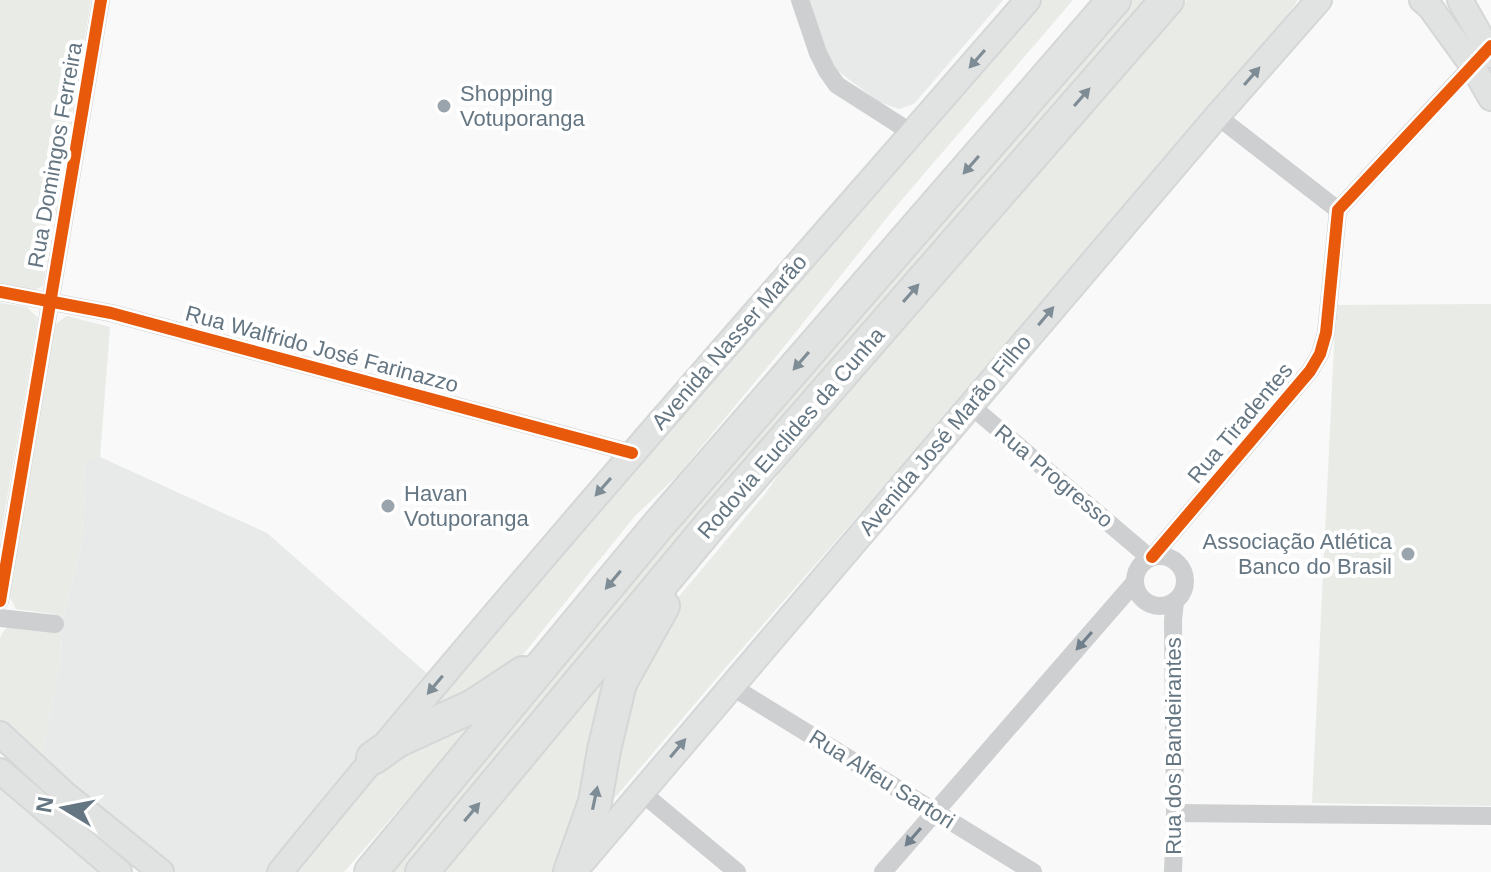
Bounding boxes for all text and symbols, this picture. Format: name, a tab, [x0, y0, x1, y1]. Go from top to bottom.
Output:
street label: Rua Domingos Ferreira	[23, 39, 87, 270]
one-way arrow	[969, 48, 986, 68]
one-way arrow	[1243, 66, 1260, 86]
place label: Shopping Votuporanga	[460, 81, 586, 131]
one-way arrow	[1073, 87, 1090, 107]
marker: Shopping Votuporanga	[435, 97, 453, 115]
one-way arrow	[963, 154, 980, 174]
street label: Avenida Nasser Marão	[646, 250, 812, 434]
one-way arrow	[902, 284, 920, 303]
street label: Rua Walfrido José Farinazzo	[183, 300, 461, 398]
one-way arrow	[1037, 306, 1054, 326]
street label: Rodovia Euclides da Cunha	[693, 322, 890, 544]
street label: Avenida José Marão Filho	[854, 330, 1036, 540]
one-way arrow	[792, 352, 810, 371]
street label: Rua Tiradentes	[1182, 358, 1298, 488]
street label: Rua Progresso	[990, 419, 1118, 533]
one-way arrow	[595, 476, 612, 496]
place label: Havan Votuporanga	[404, 481, 530, 531]
marker: Havan Votuporanga	[379, 497, 397, 515]
place label: Associação Atlética Banco do Brasil	[1202, 529, 1393, 579]
marker: Associação Atlética Banco do Brasil	[1399, 545, 1417, 563]
one-way arrow	[605, 570, 622, 590]
one-way arrow	[1075, 632, 1093, 651]
street label: Rua dos Bandeirantes	[1161, 637, 1186, 855]
one-way arrow	[427, 674, 444, 694]
street label: Rua Alfeu Sartori	[805, 724, 959, 834]
one-way arrow	[669, 739, 686, 759]
north arrow	[24, 768, 104, 848]
one-way arrow	[589, 786, 602, 811]
text: N	[31, 795, 58, 815]
one-way arrow	[463, 802, 480, 822]
one-way arrow	[905, 827, 922, 847]

